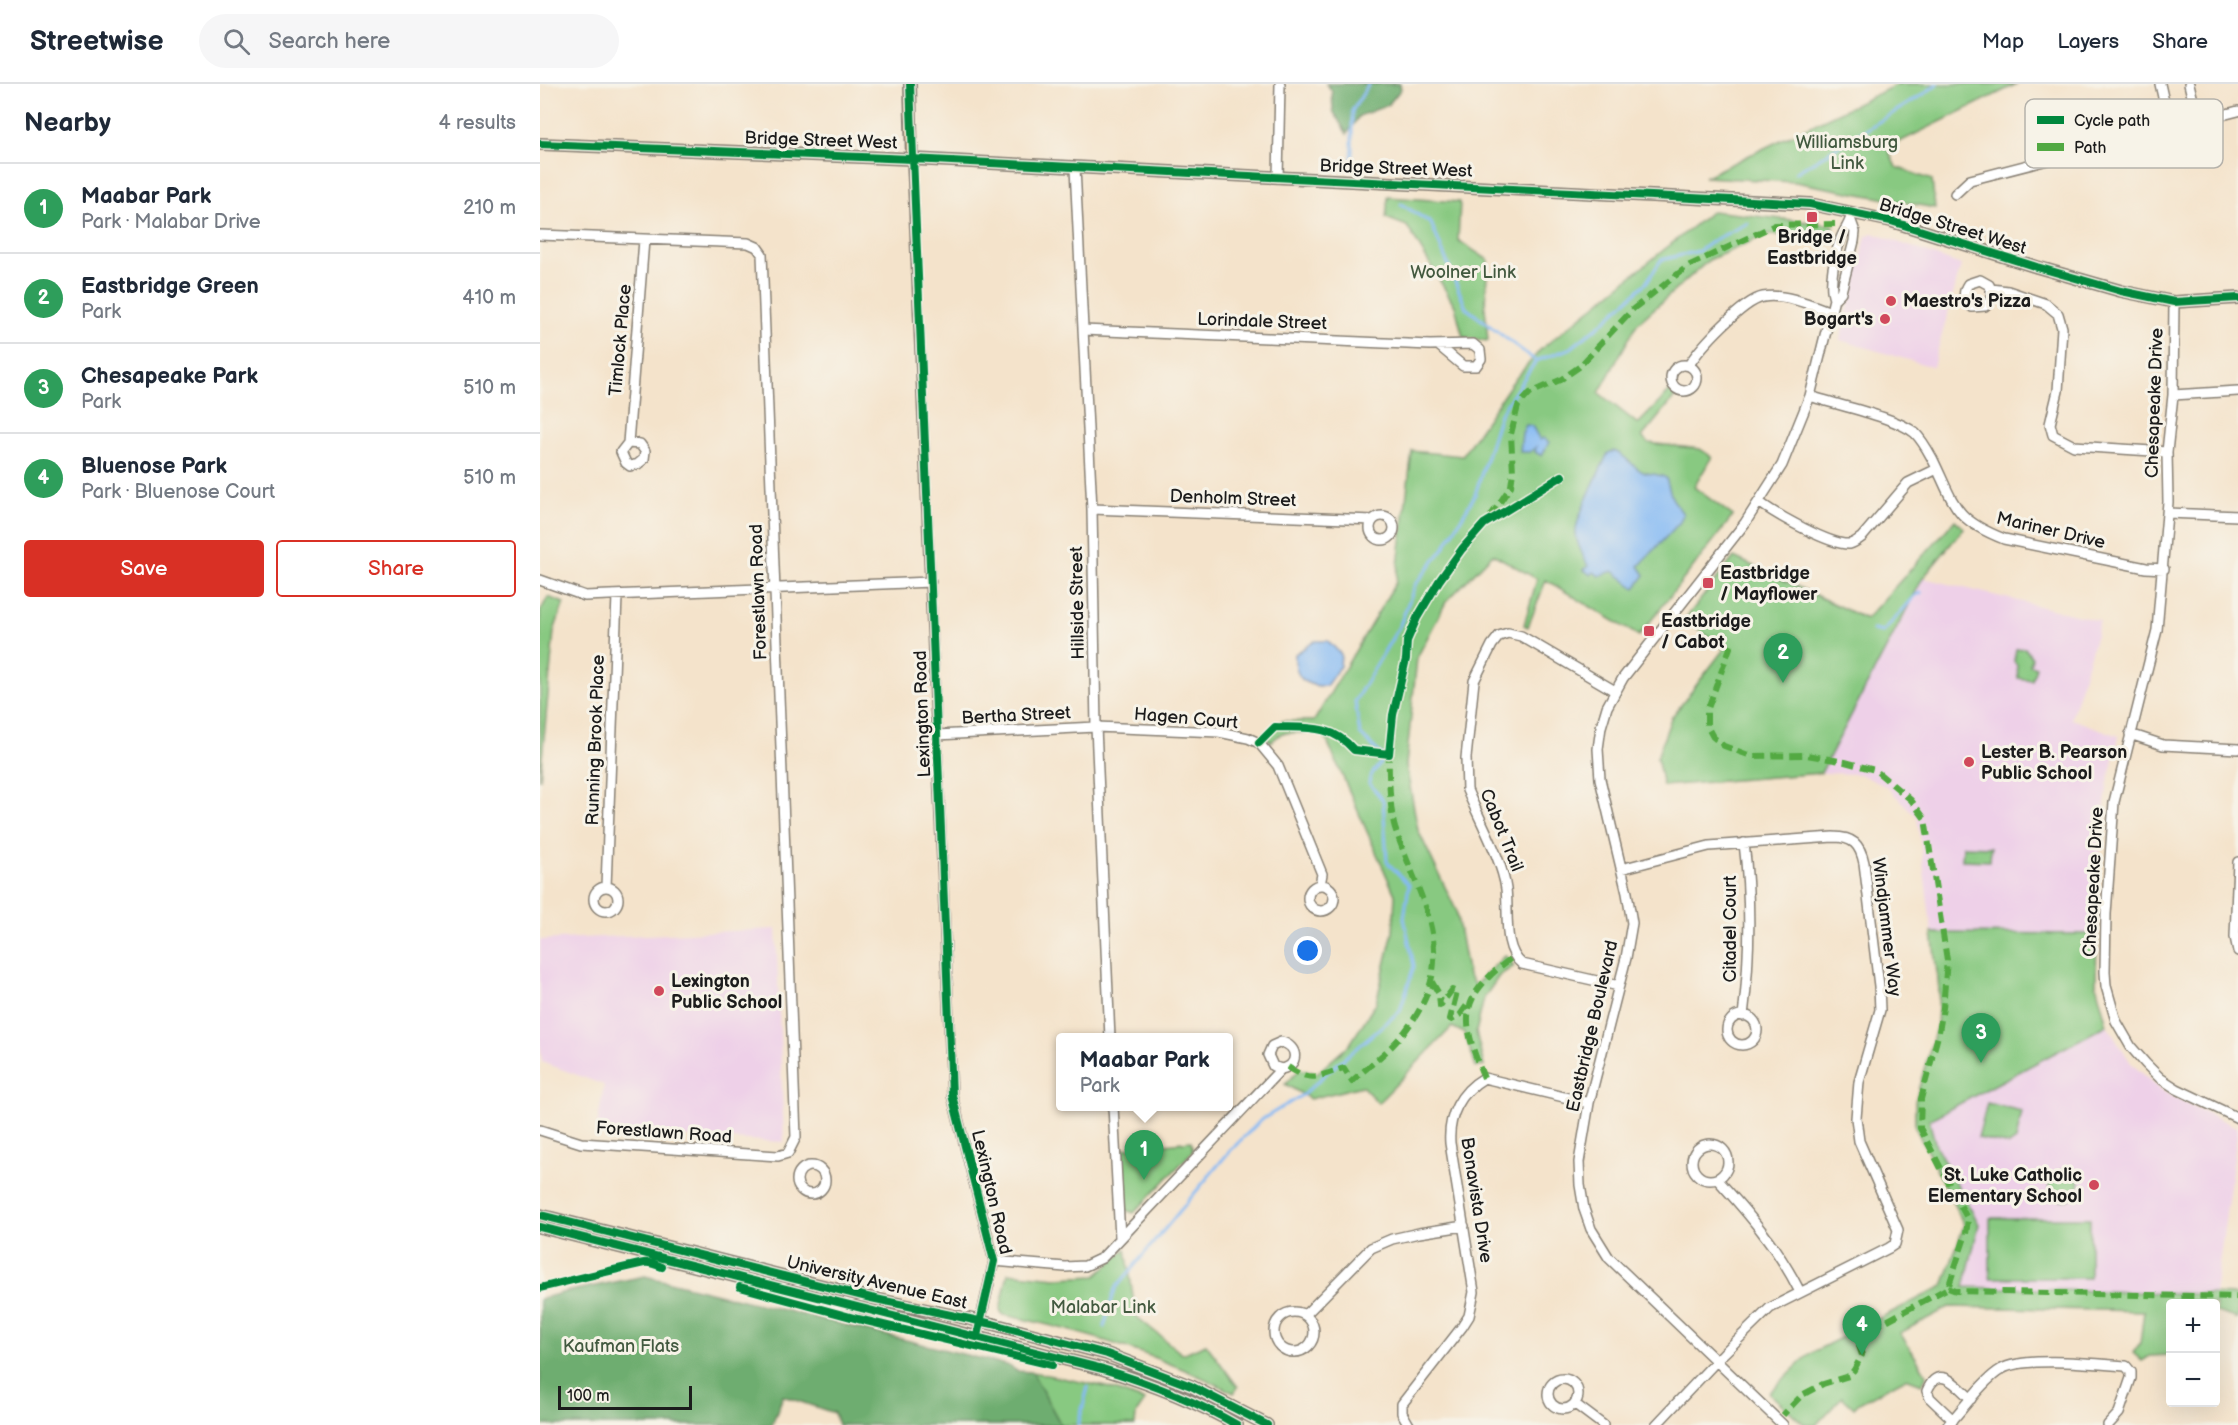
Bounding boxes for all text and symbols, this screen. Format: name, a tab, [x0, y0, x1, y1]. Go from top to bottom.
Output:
search box	[199, 14, 619, 68]
text: Streetwise	[30, 25, 163, 58]
icon: search	[220, 25, 253, 58]
text: Search here	[268, 28, 390, 55]
text: Map	[1982, 29, 2024, 54]
text: Layers	[2057, 29, 2119, 54]
text: Share	[2152, 29, 2208, 54]
legend	[2025, 99, 2223, 168]
text: Nearby	[24, 108, 111, 139]
text: 4 results	[438, 111, 516, 135]
text: Cycle path	[2074, 112, 2150, 131]
street label: Bridge Street West	[744, 127, 898, 154]
park label: Williamsburg Link	[1796, 132, 1898, 174]
text: Path	[2074, 139, 2106, 158]
street label: Bridge Street West	[1319, 155, 1473, 182]
text: Maabar Park	[81, 183, 211, 210]
street label: Bridge Street West	[1877, 194, 2030, 259]
text: 1	[39, 196, 48, 220]
text: 210 m	[463, 196, 516, 220]
text: Park · Malabar Drive	[81, 210, 261, 234]
marker: Bridge / Eastbridge	[1805, 210, 1819, 224]
place label: Bridge / Eastbridge	[1767, 227, 1857, 269]
park label: Woolner Link	[1410, 262, 1516, 283]
text: Eastbridge Green	[81, 273, 259, 300]
street label: Timlock Place	[605, 283, 636, 397]
text: 2	[38, 286, 49, 310]
text: 410 m	[462, 286, 516, 310]
place label: Maestro's Pizza	[1903, 291, 2031, 312]
marker: Maestro's Pizza	[1884, 294, 1898, 308]
text: Park	[81, 300, 121, 324]
street label: Lorindale Street	[1197, 309, 1328, 334]
place label: Bogart's	[1804, 309, 1873, 330]
marker: Bogart's	[1878, 312, 1892, 326]
street label: Chesapeake Drive	[2141, 327, 2168, 478]
text: Chesapeake Park	[81, 363, 258, 390]
text: 3	[38, 376, 49, 400]
text: 510 m	[463, 376, 516, 400]
text: Park	[81, 390, 121, 414]
text: Bluenose Park	[81, 453, 227, 480]
text: 4	[38, 466, 49, 490]
text: 510 m	[463, 466, 516, 490]
text: Park · Bluenose Court	[81, 480, 275, 504]
street label: Denholm Street	[1169, 486, 1297, 511]
street label: Mariner Drive	[1994, 508, 2108, 553]
street label: Forestlawn Road	[746, 523, 771, 660]
button: Save	[24, 540, 264, 597]
button: Share	[276, 540, 516, 597]
street label: Hillside Street	[1066, 546, 1089, 660]
place label: Eastbridge / Mayflower	[1720, 563, 1818, 605]
marker: Eastbridge / Mayflower	[1701, 576, 1715, 590]
place label: Eastbridge / Cabot	[1661, 611, 1751, 653]
marker: Eastbridge / Cabot	[1642, 624, 1656, 638]
pin: 2	[1764, 634, 1802, 683]
street label: Lexington Road	[910, 650, 935, 778]
street label: Running Brook Place	[582, 654, 609, 826]
street label: Bertha Street	[961, 702, 1072, 729]
street label: Hagen Court	[1133, 703, 1239, 734]
place label: Lester B. Pearson Public School	[1981, 742, 2127, 784]
marker: Lester B. Pearson Public School	[1962, 755, 1976, 769]
street label: Cabot Trail	[1475, 786, 1528, 875]
street label: Chesapeake Drive	[2079, 806, 2108, 958]
street label: Windjammer Way	[1868, 857, 1906, 998]
street label: Citadel Court	[1720, 875, 1741, 983]
your location	[1293, 936, 1322, 965]
street label: Eastbridge Boulevard	[1563, 938, 1622, 1114]
place label: Lexington Public School	[671, 971, 782, 1013]
marker: Lexington Public School	[652, 984, 666, 998]
pin: 3	[1962, 1014, 2000, 1063]
popup	[1056, 1033, 1233, 1111]
text: Maabar Park	[1079, 1047, 1210, 1074]
text: Park	[1079, 1074, 1120, 1098]
street label: Forestlawn Road	[595, 1117, 733, 1148]
street label: Lexington Road	[967, 1128, 1016, 1256]
pin: 1	[1124, 1130, 1164, 1180]
street label: Bonavista Drive	[1456, 1136, 1497, 1265]
place label: St. Luke Catholic Elementary School	[1928, 1165, 2082, 1207]
marker: St. Luke Catholic Elementary School	[2087, 1178, 2101, 1192]
street label: University Avenue East	[785, 1251, 970, 1314]
park label: Malabar Link	[1050, 1297, 1156, 1318]
map controls	[2166, 1299, 2220, 1407]
button: +	[2166, 1299, 2220, 1353]
pin: 4	[1842, 1306, 1882, 1355]
park label: Kaufman Flats	[563, 1336, 679, 1357]
button: −	[2166, 1353, 2220, 1407]
scale bar	[558, 1383, 692, 1410]
text: 100 m	[567, 1387, 610, 1406]

